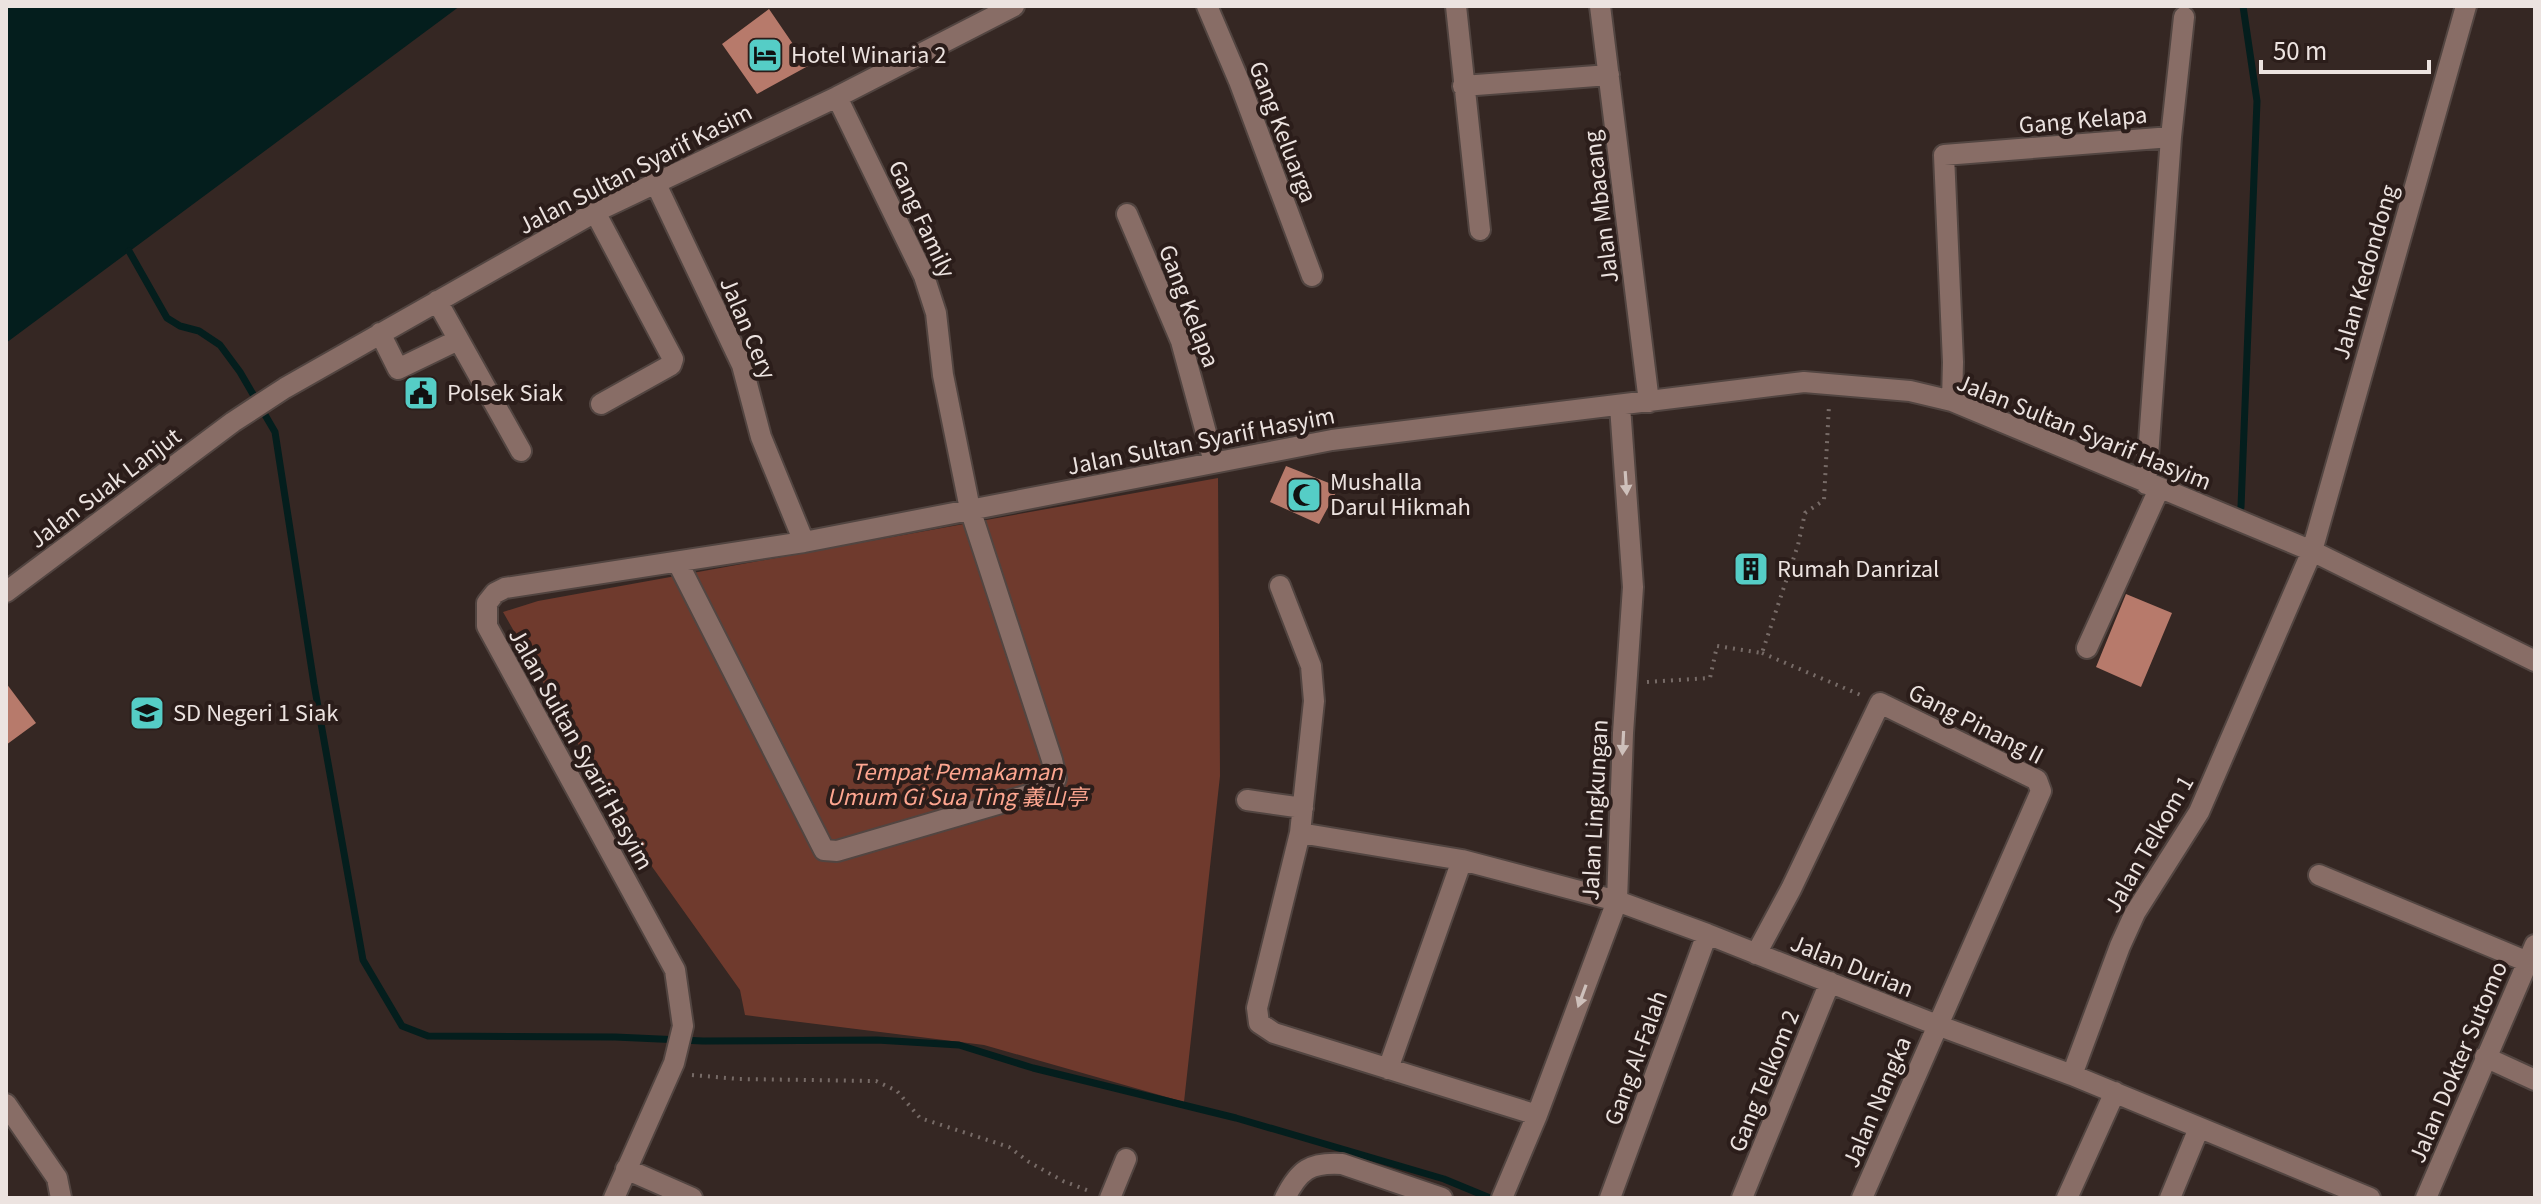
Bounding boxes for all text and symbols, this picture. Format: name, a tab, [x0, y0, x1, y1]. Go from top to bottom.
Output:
scale bar	[2261, 24, 2429, 74]
text: 50 m	[2273, 32, 2327, 67]
hotel icon: Hotel Winaria 2	[746, 36, 784, 74]
place label: Hotel Winaria 2	[791, 37, 946, 69]
street label: Gang Keluarga	[1243, 56, 1327, 207]
street label: Jalan Sultan Syarif Kasim	[512, 94, 757, 240]
street label: Gang Kelapa	[2017, 96, 2148, 140]
street label: Jalan Mbacang	[1574, 128, 1624, 285]
street label: Gang Family	[883, 154, 965, 283]
street label: Jalan Kedondong	[2323, 180, 2403, 363]
street label: Gang Kelapa	[1153, 239, 1229, 371]
street label: Jalan Cery	[714, 271, 786, 384]
street label: Jalan Sultan Syarif Hasyim	[1953, 364, 2217, 496]
public building icon: Polsek Siak	[402, 374, 440, 412]
place label: Polsek Siak	[447, 375, 563, 407]
street label: Jalan Sultan Syarif Hasyim	[1064, 397, 1337, 481]
street label: Jalan Suak Lanjut	[21, 419, 186, 554]
place label: Mushalla Darul Hikmah	[1330, 464, 1471, 521]
one-way arrow	[1620, 471, 1633, 496]
mosque icon: Mushalla Darul Hikmah	[1285, 476, 1323, 514]
building icon: Rumah Danrizal	[1732, 550, 1770, 588]
place label: Rumah Danrizal	[1777, 551, 1939, 583]
street label: Jalan Sultan Syarif Hasyim	[503, 621, 663, 875]
street label: Gang Pinang II	[1904, 674, 2050, 770]
school or university icon: SD Negeri 1 Siak	[128, 694, 166, 732]
place label: SD Negeri 1 Siak	[173, 695, 339, 727]
street label: Jalan Lingkungan	[1572, 719, 1614, 901]
one-way arrow	[1616, 731, 1629, 756]
park label: Tempat Pemakaman Umum Gi Sua Ting 義山亭	[827, 754, 1090, 811]
street label: Jalan Telkom 1	[2095, 769, 2200, 917]
street label: Jalan Durian	[1786, 925, 1919, 1003]
street label: Jalan Dokter Sutomo	[2399, 955, 2513, 1167]
one-way arrow	[1575, 984, 1587, 1008]
street label: Gang Al-Falah	[1595, 985, 1673, 1129]
street label: Gang Telkom 2	[1719, 1004, 1805, 1156]
street label: Jalan Nangka	[1833, 1031, 1917, 1172]

